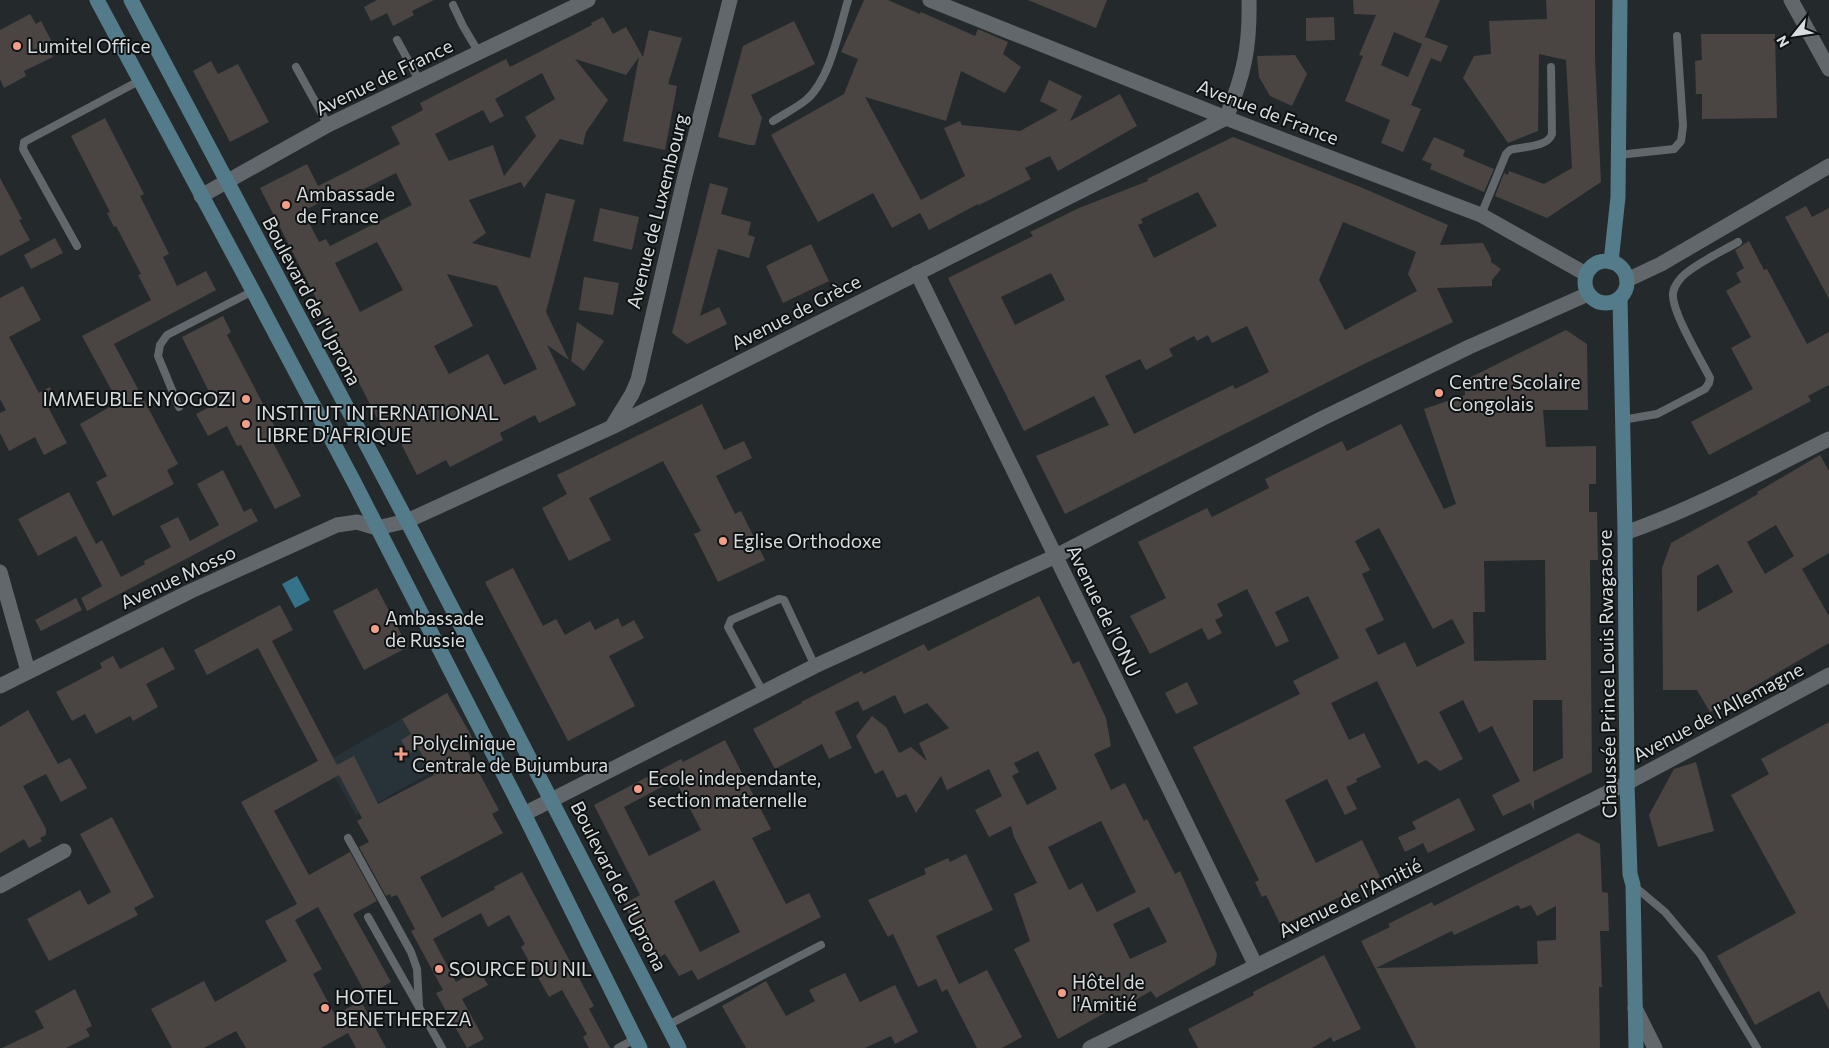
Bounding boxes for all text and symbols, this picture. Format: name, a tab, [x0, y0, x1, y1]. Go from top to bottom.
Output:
north arrow	[1769, 10, 1819, 60]
street label: Avenue de France	[311, 33, 456, 120]
text: N	[1772, 33, 1792, 51]
place label: Lumitel Office	[27, 34, 151, 57]
marker: Lumitel Office	[11, 40, 23, 52]
street label: Avenue de France	[1194, 74, 1342, 149]
street label: Avenue de Luxembourg	[621, 111, 692, 311]
place label: Ambassade de France	[296, 182, 395, 227]
marker: Ambassade de France	[280, 199, 292, 211]
street label: Boulevard de l'Uprona	[258, 212, 367, 389]
street label: Avenue de Grèce	[727, 269, 864, 354]
place label: Centre Scolaire Congolais	[1449, 370, 1580, 415]
place label: IMMEUBLE NYOGOZI	[42, 387, 236, 410]
marker: Centre Scolaire Congolais	[1433, 387, 1445, 399]
marker: IMMEUBLE NYOGOZI	[240, 393, 252, 405]
place label: INSTITUT INTERNATIONAL LIBRE D'AFRIQUE	[256, 401, 499, 446]
marker: INSTITUT INTERNATIONAL LIBRE D'AFRIQUE	[240, 418, 252, 430]
place label: Eglise Orthodoxe	[733, 529, 881, 552]
street label: Chaussée Prince Louis Rwagasore	[1592, 530, 1621, 819]
marker: Eglise Orthodoxe	[717, 535, 729, 547]
street label: Avenue Mosso	[116, 540, 239, 613]
street label: Avenue de l'ONU	[1063, 541, 1146, 681]
place label: Ambassade de Russie	[385, 606, 484, 651]
marker: Ambassade de Russie	[369, 623, 381, 635]
street label: Avenue de l'Allemagne	[1629, 657, 1807, 766]
place label: Polyclinique Centrale de Bujumbura	[412, 731, 608, 776]
marker: Polyclinique Centrale de Bujumbura	[394, 747, 408, 761]
place label: Ecole independante, section maternelle	[648, 766, 821, 811]
marker: Ecole independante, section maternelle	[632, 783, 644, 795]
street label: Boulevard de l'Uprona	[567, 797, 672, 975]
street label: Avenue de l'Amitié	[1274, 853, 1425, 942]
place label: SOURCE DU NIL	[449, 957, 592, 980]
marker: SOURCE DU NIL	[433, 963, 445, 975]
place label: Hôtel de l'Amitié	[1072, 970, 1145, 1015]
place label: HOTEL BENETHEREZA	[335, 985, 472, 1030]
marker: Hôtel de l'Amitié	[1056, 987, 1068, 999]
marker: HOTEL BENETHEREZA	[319, 1002, 331, 1014]

